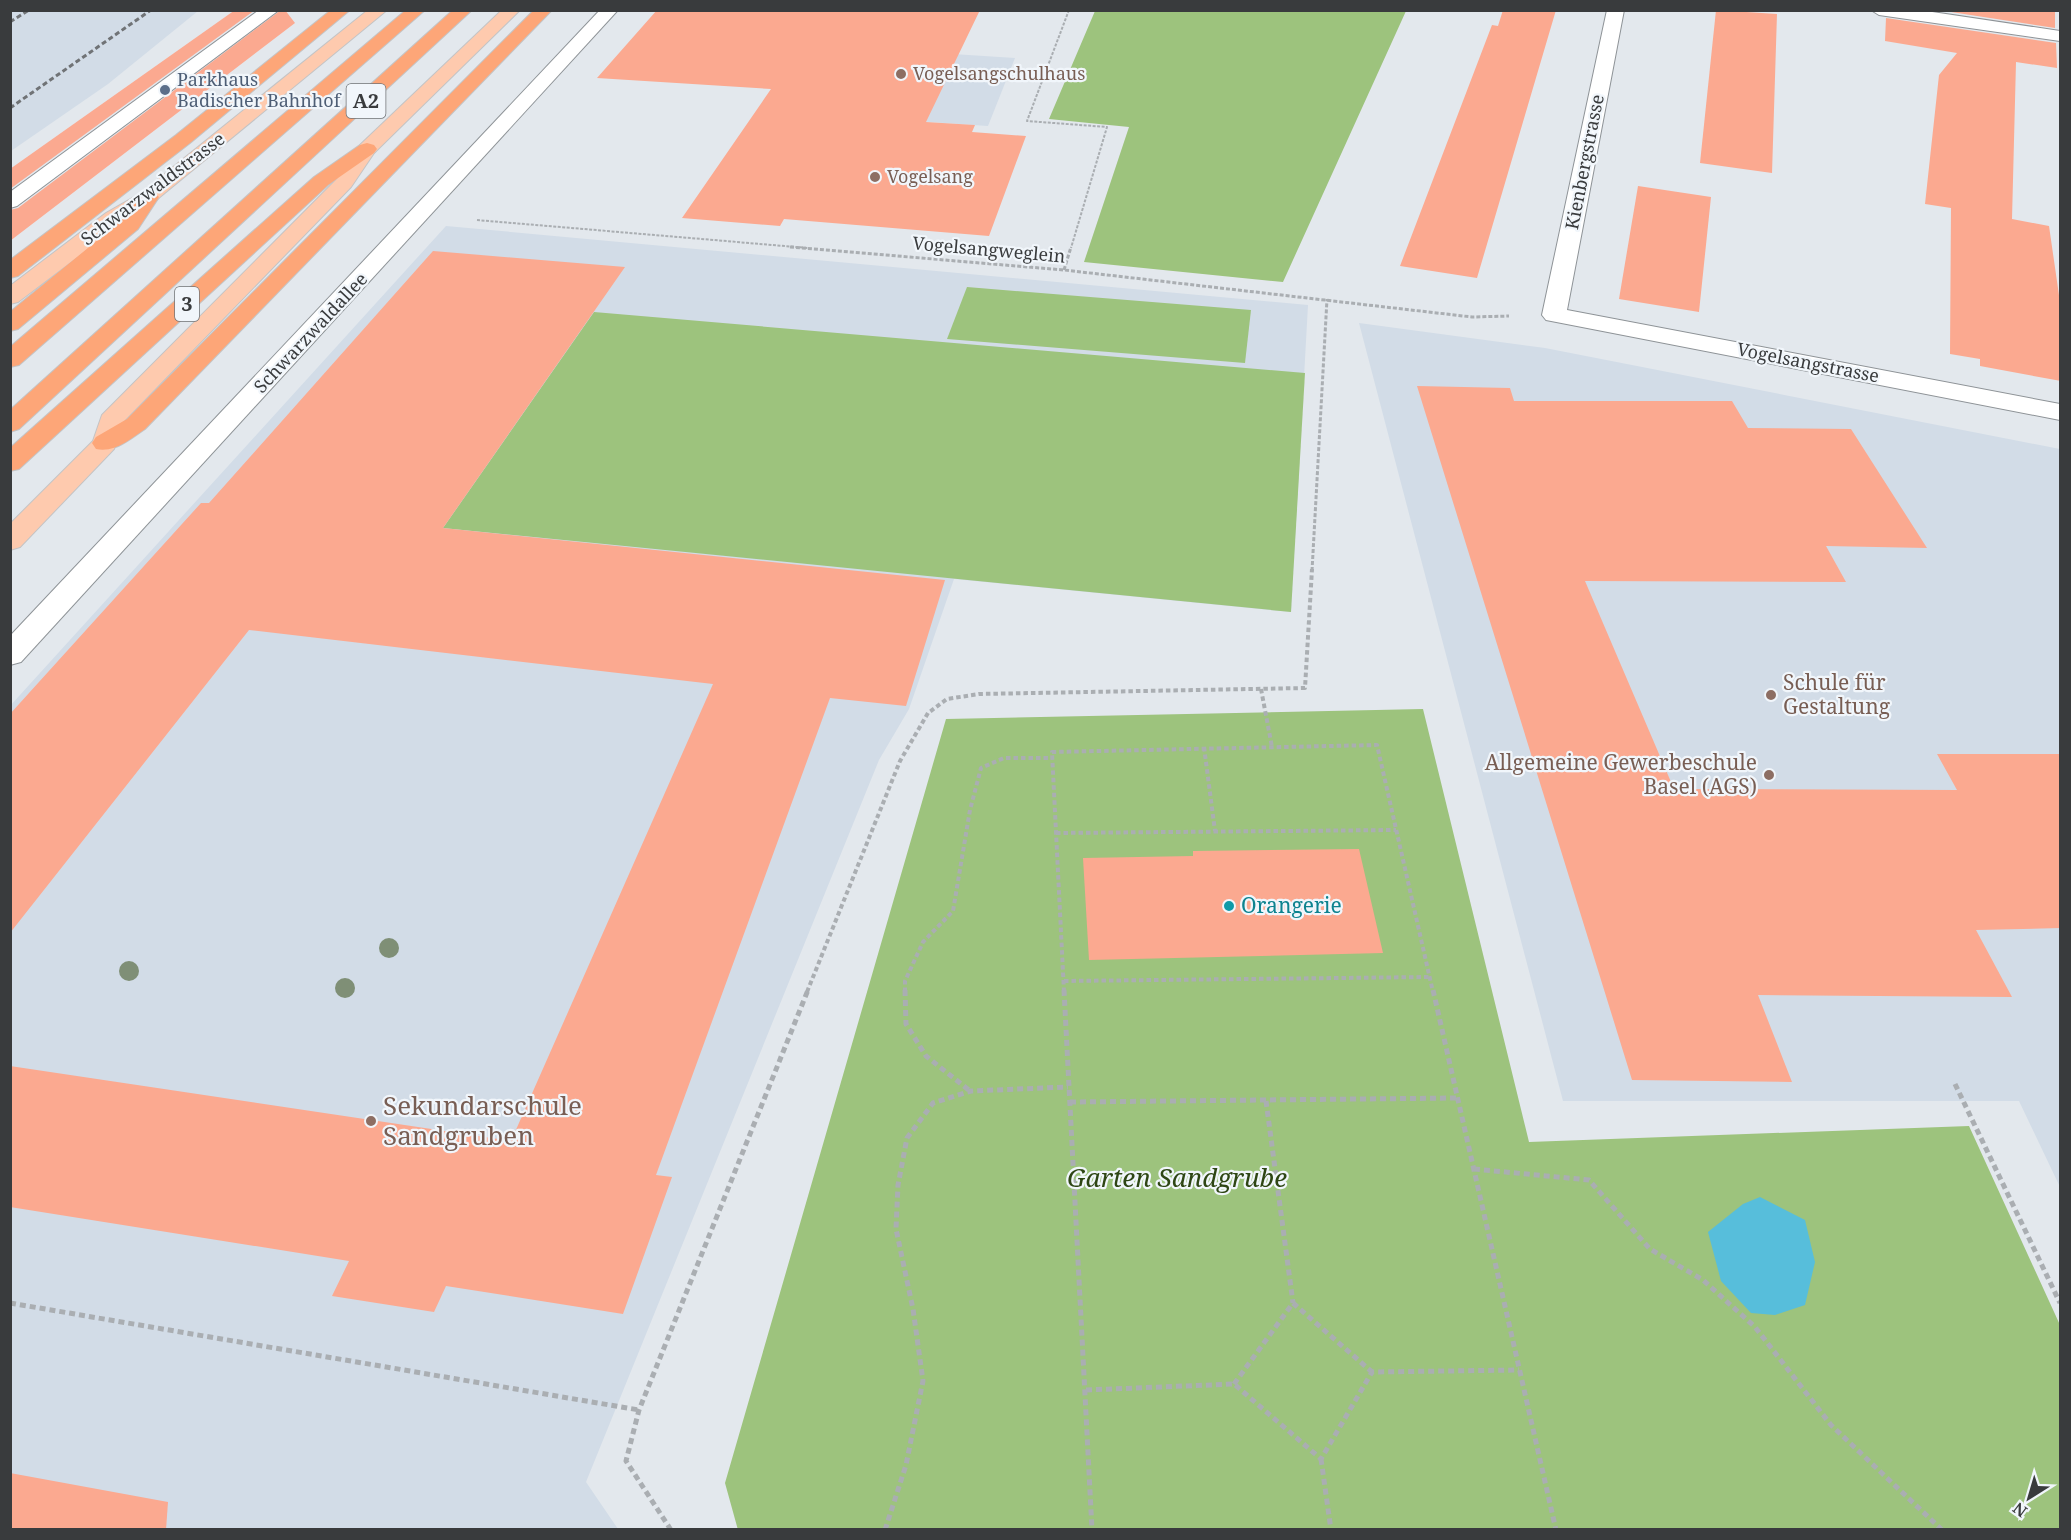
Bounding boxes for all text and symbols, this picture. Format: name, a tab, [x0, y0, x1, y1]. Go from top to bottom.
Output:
place label: Vogelsangschulhaus	[913, 61, 1085, 85]
place label: Parkhaus Badischer Bahnhof	[177, 67, 342, 112]
marker: Vogelsangschulhaus	[894, 67, 908, 81]
marker: Parkhaus Badischer Bahnhof	[158, 83, 172, 97]
road number: A2	[346, 84, 386, 118]
street label: Kienbergstrasse	[1559, 92, 1609, 231]
street label: Schwarzwaldstrasse	[76, 126, 229, 250]
place label: Vogelsang	[887, 164, 973, 188]
marker: Vogelsang	[868, 170, 882, 184]
street label: Vogelsangweglein	[912, 230, 1067, 268]
street label: Schwarzwaldallee	[248, 267, 372, 398]
road number: 3	[175, 287, 199, 321]
street label: Vogelsangstrasse	[1735, 336, 1881, 388]
place label: Schule für Gestaltung	[1783, 668, 1891, 720]
marker: Schule für Gestaltung	[1764, 688, 1778, 702]
place label: Allgemeine Gewerbeschule Basel (AGS)	[1485, 748, 1757, 800]
marker: Allgemeine Gewerbeschule Basel (AGS)	[1762, 768, 1776, 782]
place label: Orangerie	[1241, 891, 1342, 919]
marker: Orangerie	[1222, 899, 1236, 913]
place label: Sekundarschule Sandgruben	[383, 1087, 582, 1153]
marker: Sekundarschule Sandgruben	[364, 1114, 378, 1128]
park label: Garten Sandgrube	[1067, 1159, 1287, 1195]
north arrow	[1999, 1468, 2059, 1528]
text: N	[2008, 1497, 2032, 1523]

